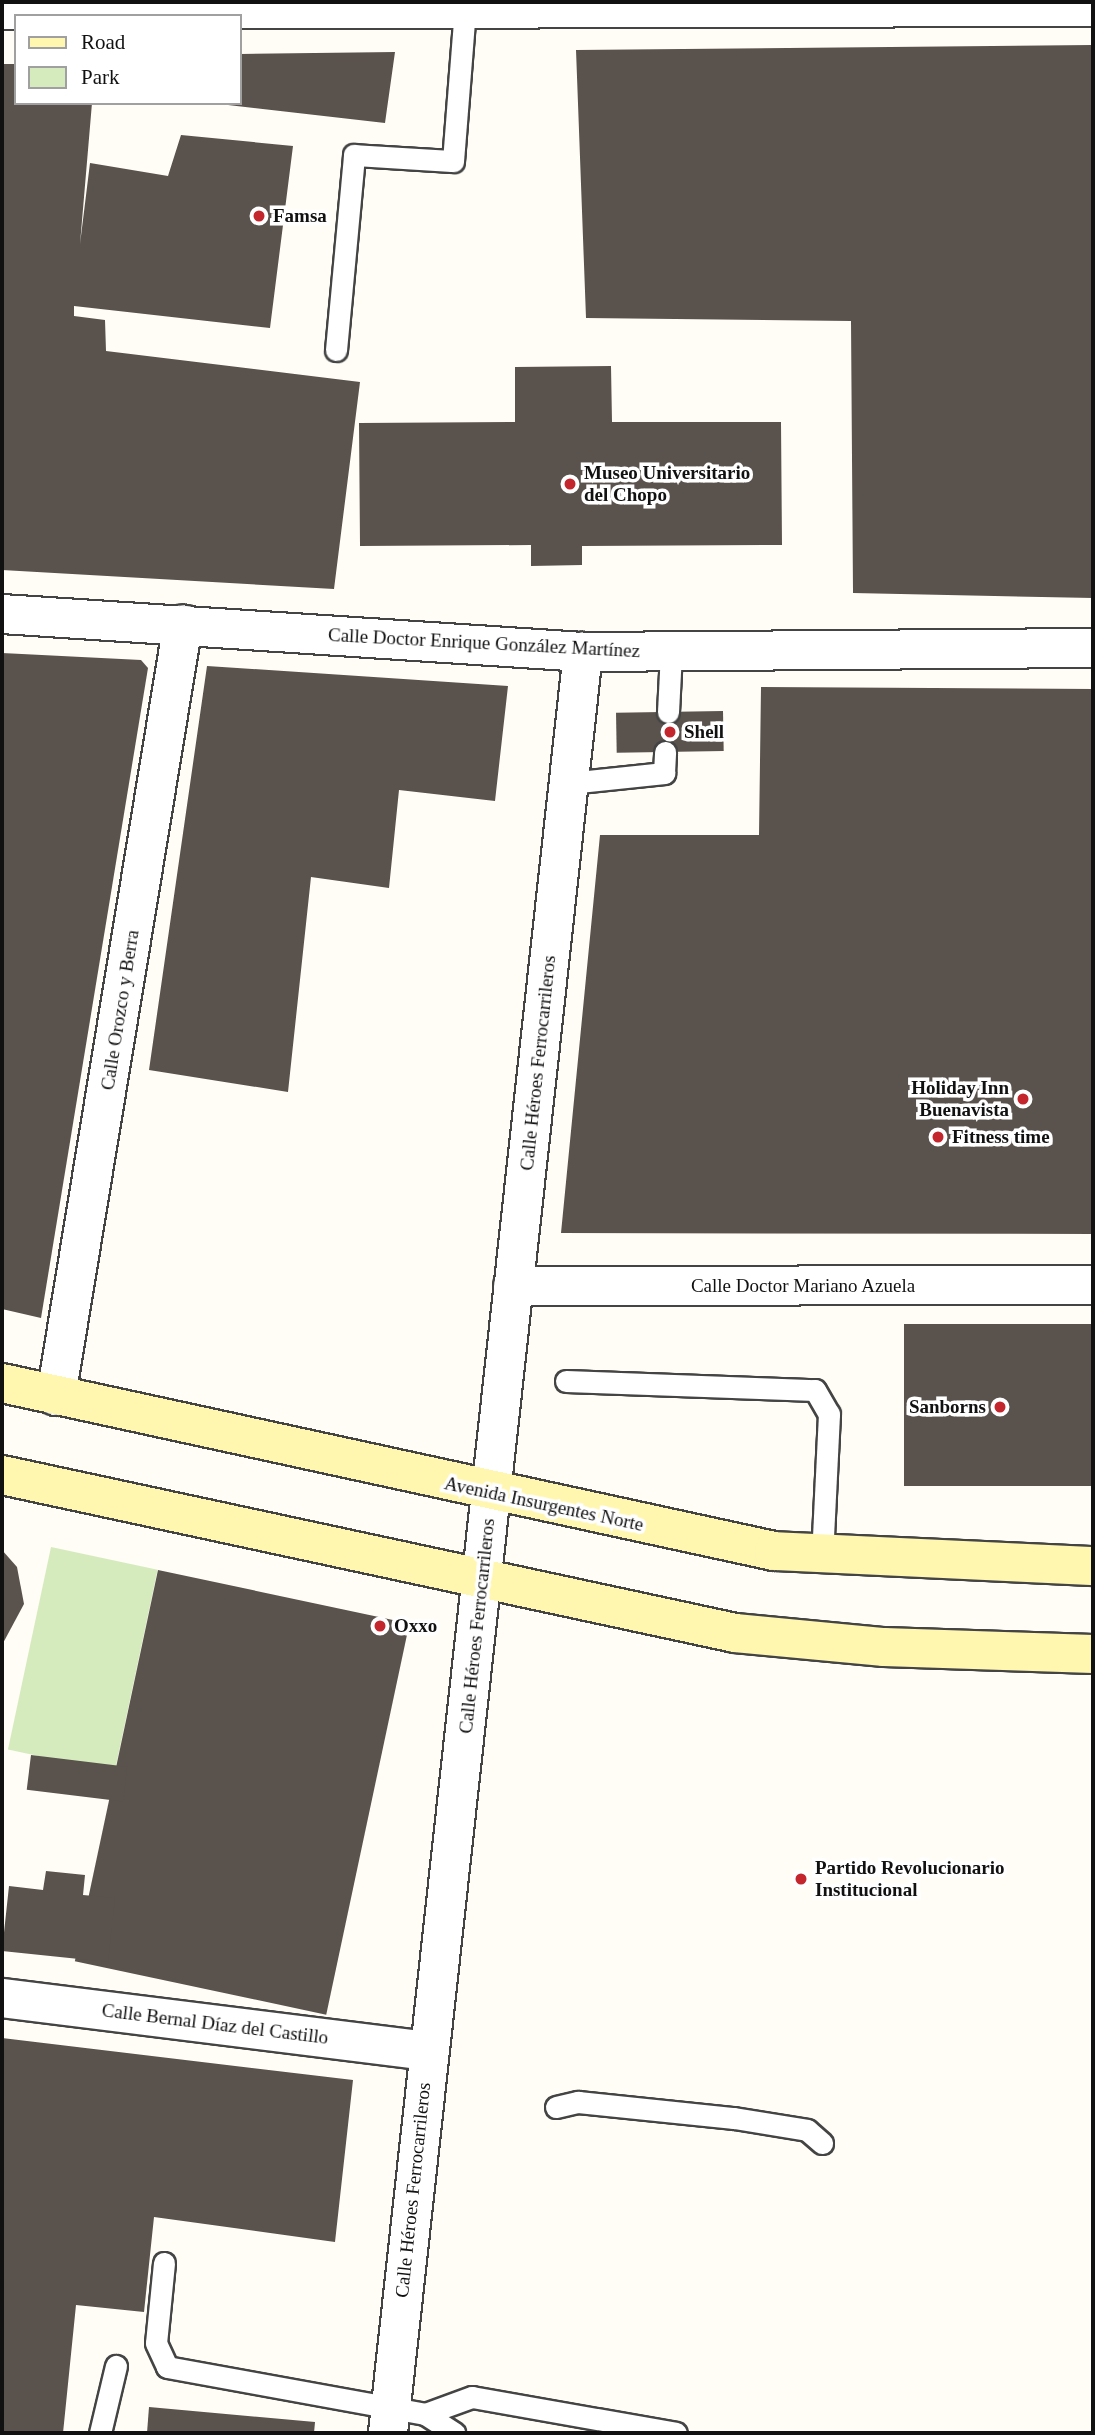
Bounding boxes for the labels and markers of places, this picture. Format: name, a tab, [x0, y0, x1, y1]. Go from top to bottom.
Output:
place label: Famsa	[273, 205, 327, 227]
marker: Famsa	[251, 208, 267, 224]
place label: Museo Universitario del Chopo	[584, 462, 750, 506]
marker: Museo Universitario del Chopo	[562, 476, 578, 492]
place label: Shell	[684, 721, 724, 743]
marker: Shell	[662, 724, 678, 740]
place label: Holiday Inn Buenavista	[911, 1077, 1009, 1121]
marker: Holiday Inn Buenavista	[1015, 1091, 1031, 1107]
place label: Fitness time	[952, 1126, 1050, 1148]
marker: Fitness time	[930, 1129, 946, 1145]
place label: Sanborns	[909, 1396, 986, 1418]
marker: Sanborns	[992, 1399, 1008, 1415]
place label: Oxxo	[394, 1615, 437, 1637]
marker: Oxxo	[372, 1618, 388, 1634]
place label: Partido Revolucionario Institucional	[815, 1857, 1004, 1901]
marker: Partido Revolucionario Institucional	[793, 1871, 809, 1887]

